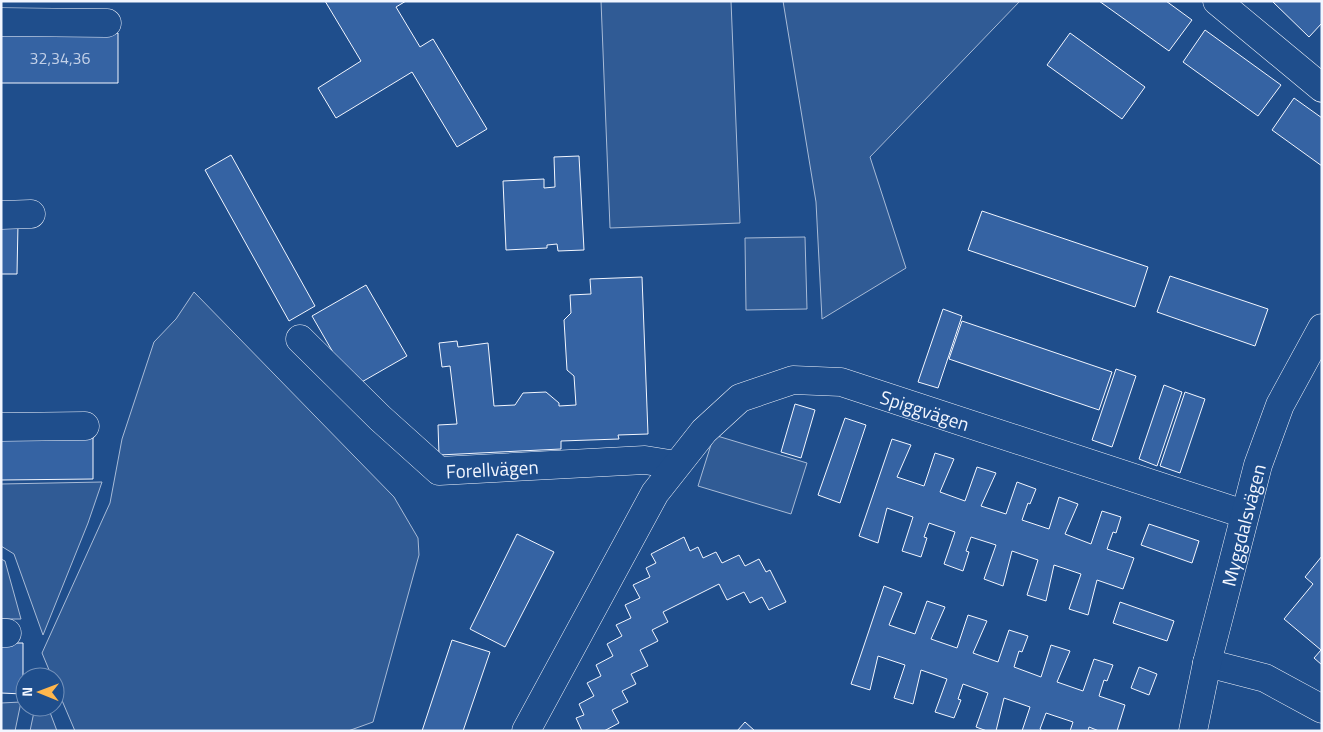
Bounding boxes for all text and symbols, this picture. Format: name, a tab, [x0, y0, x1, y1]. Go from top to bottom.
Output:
house number: 32,34,36	[30, 46, 90, 70]
street label: Spiggvägen	[877, 381, 973, 438]
street label: Forellvägen	[445, 451, 539, 485]
street label: Myggdalsvägen	[1213, 461, 1272, 589]
north arrow	[15, 667, 65, 717]
text: N	[16, 687, 37, 697]

